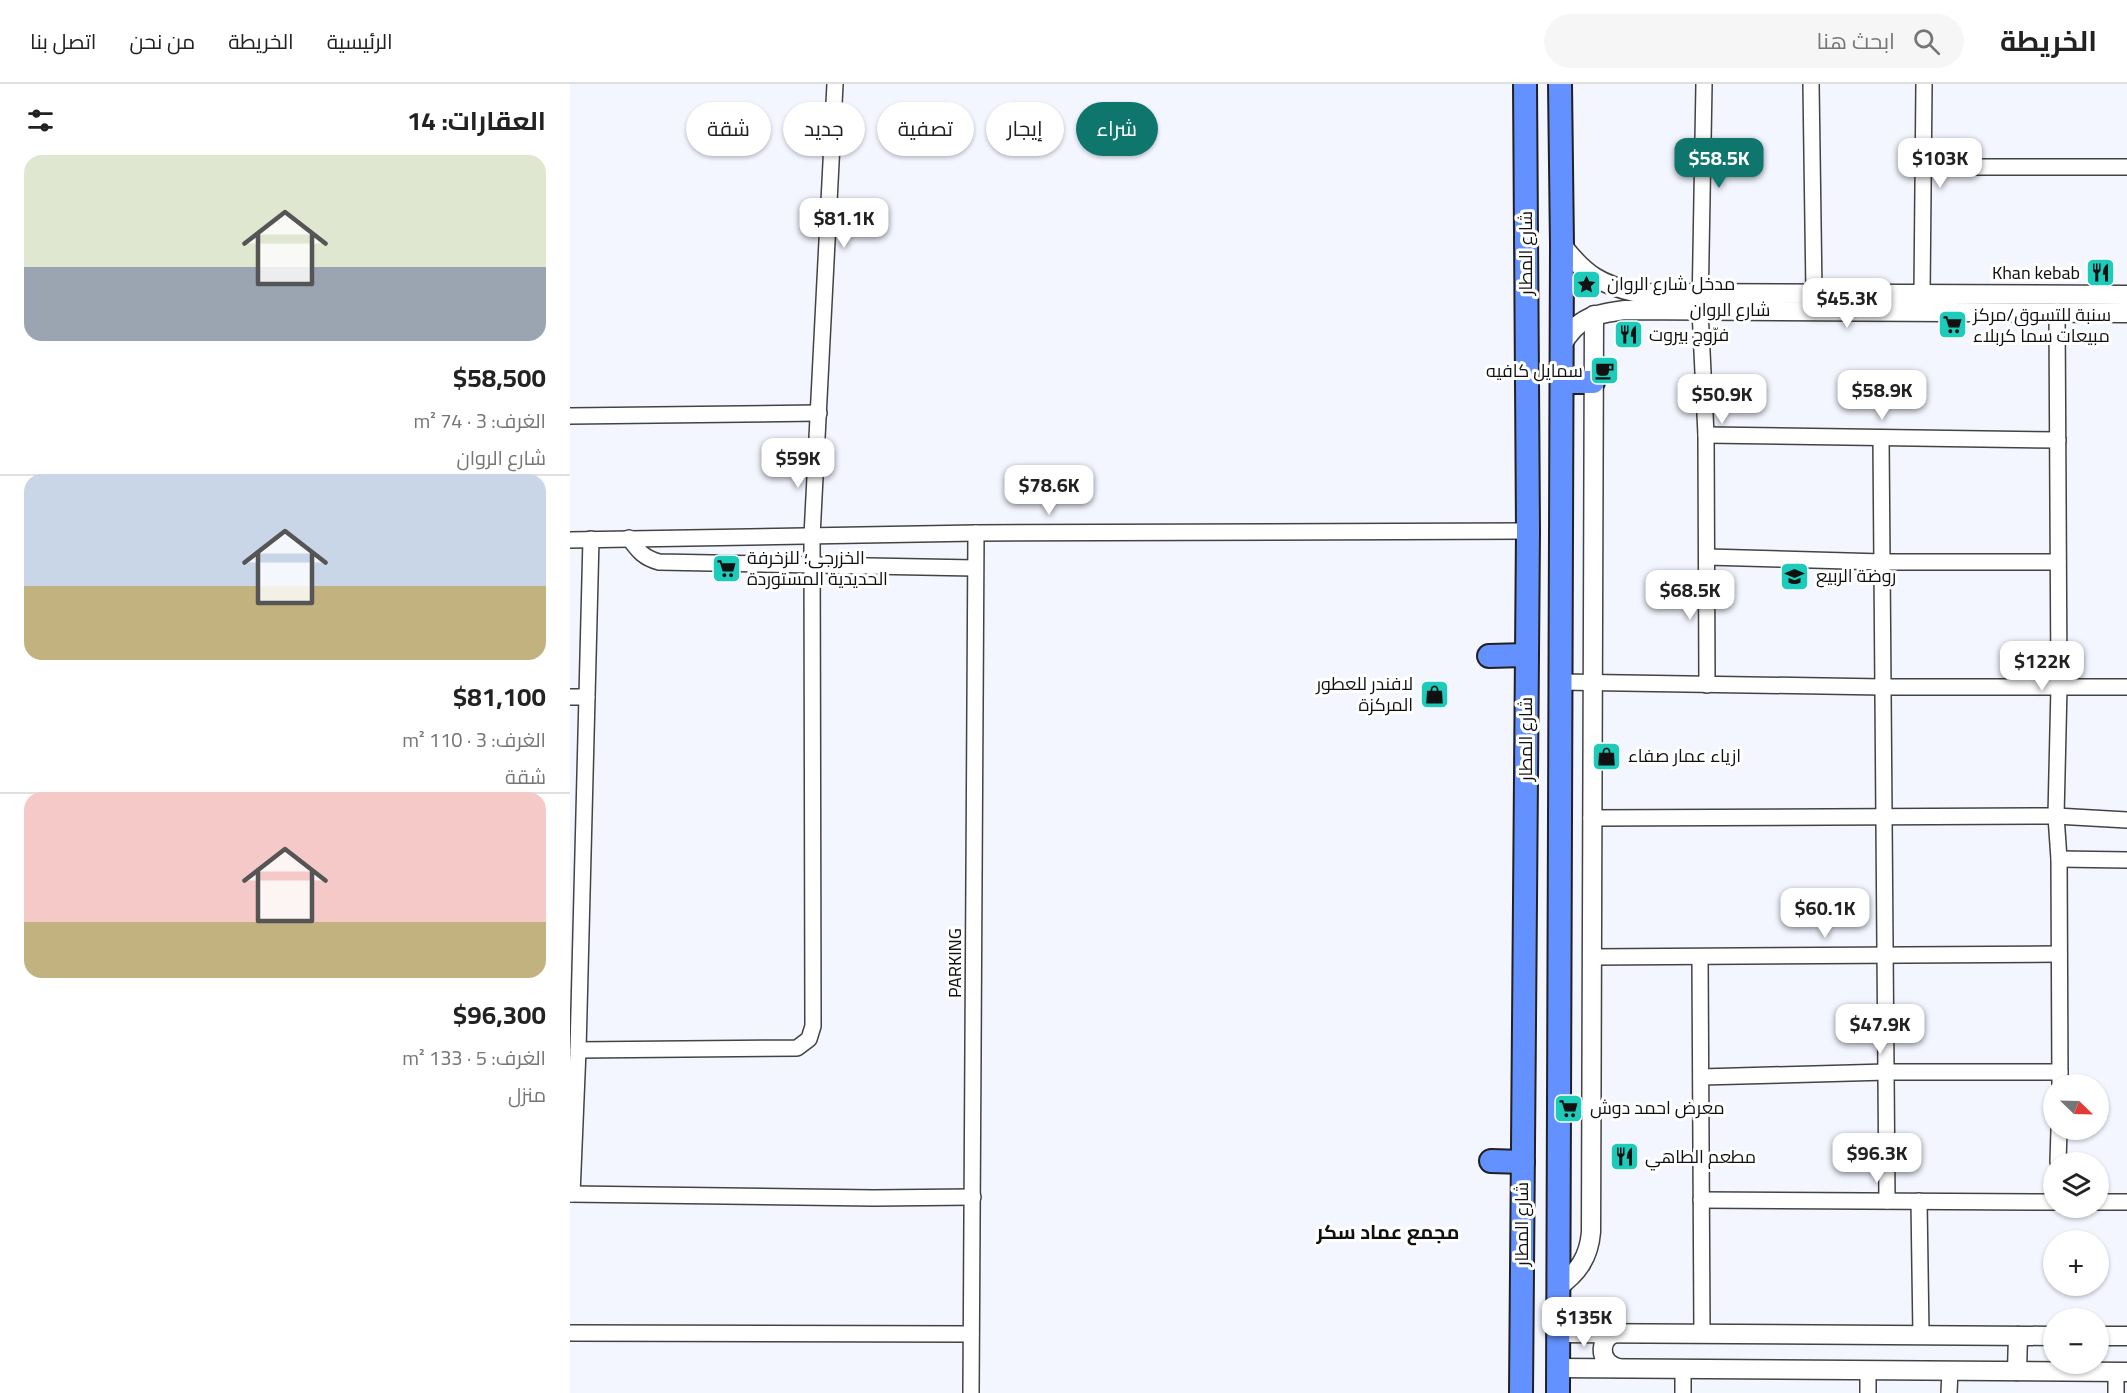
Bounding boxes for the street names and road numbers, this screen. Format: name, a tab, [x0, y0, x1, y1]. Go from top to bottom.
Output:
street label: شارع المطار	[1509, 211, 1542, 296]
street label: شارع الروان	[1690, 293, 1770, 326]
street label: شارع المطار	[1509, 697, 1542, 782]
street label: PARKING	[938, 928, 971, 998]
street label: شارع المطار	[1505, 1182, 1538, 1267]

